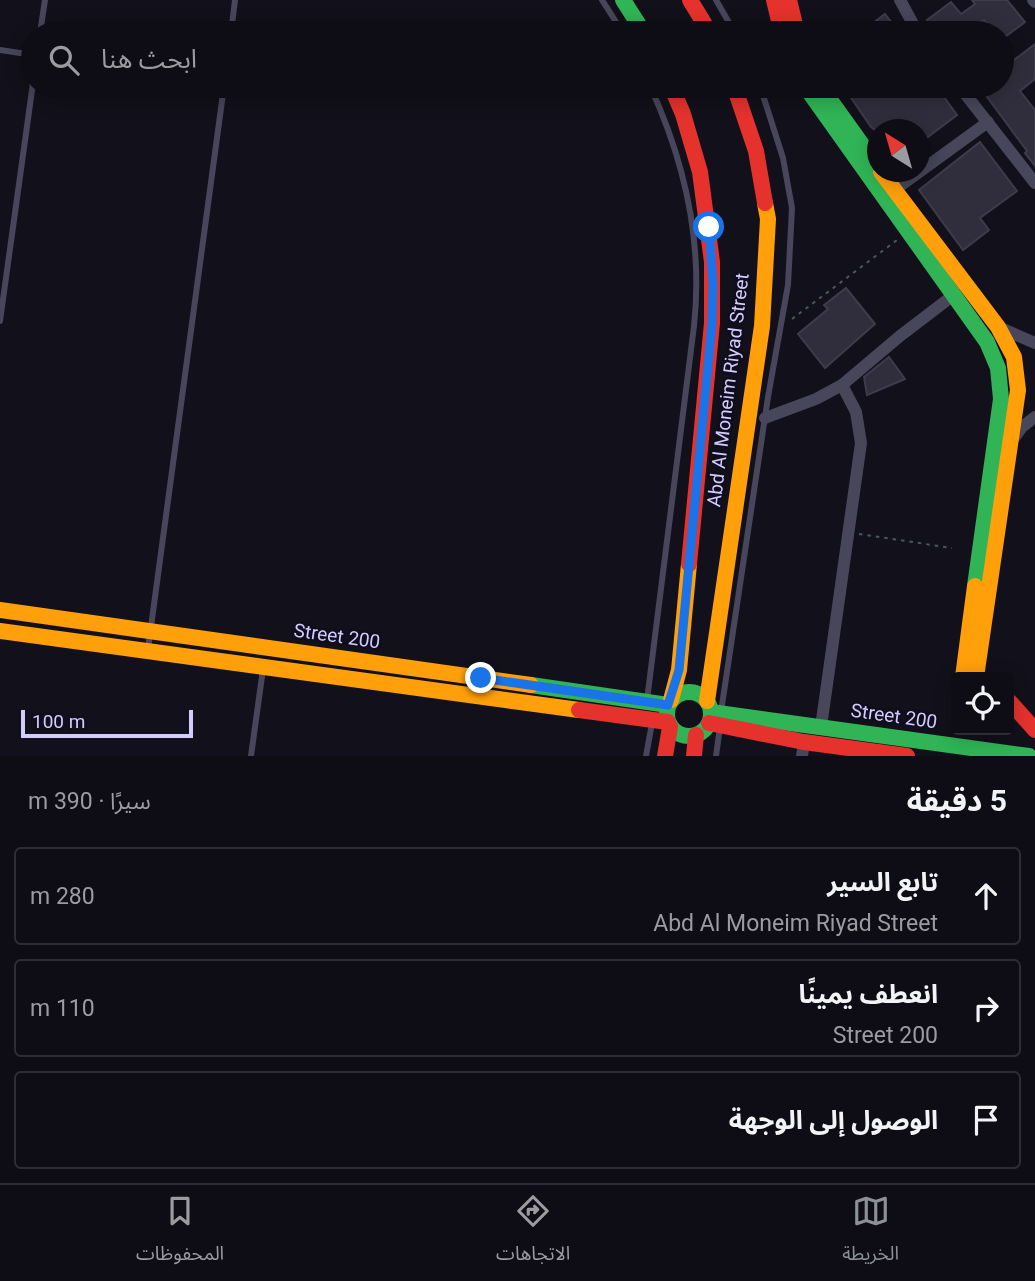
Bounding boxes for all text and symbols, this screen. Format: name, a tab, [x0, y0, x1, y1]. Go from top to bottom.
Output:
search box	[21, 21, 1014, 98]
icon: search	[45, 41, 83, 79]
text: ابحث هنا	[101, 44, 197, 74]
north arrow	[867, 119, 930, 182]
route start	[693, 211, 724, 242]
street label: Abd Al Moneim Riyad Street	[702, 272, 754, 508]
street label: Street 200	[292, 619, 382, 653]
route end	[465, 662, 496, 693]
map controls	[951, 672, 1014, 735]
button: locate	[951, 672, 1014, 735]
street label: Street 200	[849, 699, 939, 733]
scale bar	[21, 707, 192, 739]
text: 100 m	[32, 710, 85, 733]
text: 5 دقيقة	[907, 783, 1007, 818]
text: سيرًا · 390 m	[28, 788, 151, 815]
text: تابع السير	[827, 867, 938, 897]
icon: ahead	[967, 877, 1005, 915]
text: 280 m	[30, 883, 95, 910]
text: Abd Al Moneim Riyad Street	[653, 910, 938, 937]
text: انعطف يمينًا	[799, 979, 938, 1009]
icon: right	[967, 989, 1005, 1027]
text: 110 m	[30, 995, 95, 1022]
text: Street 200	[833, 1022, 938, 1049]
icon: arrive	[967, 1101, 1005, 1139]
text: الوصول إلى الوجهة	[729, 1105, 938, 1135]
tab: المحفوظات	[136, 1192, 224, 1274]
tab: الاتجاهات	[496, 1192, 570, 1274]
tab: الخريطة	[842, 1192, 899, 1274]

